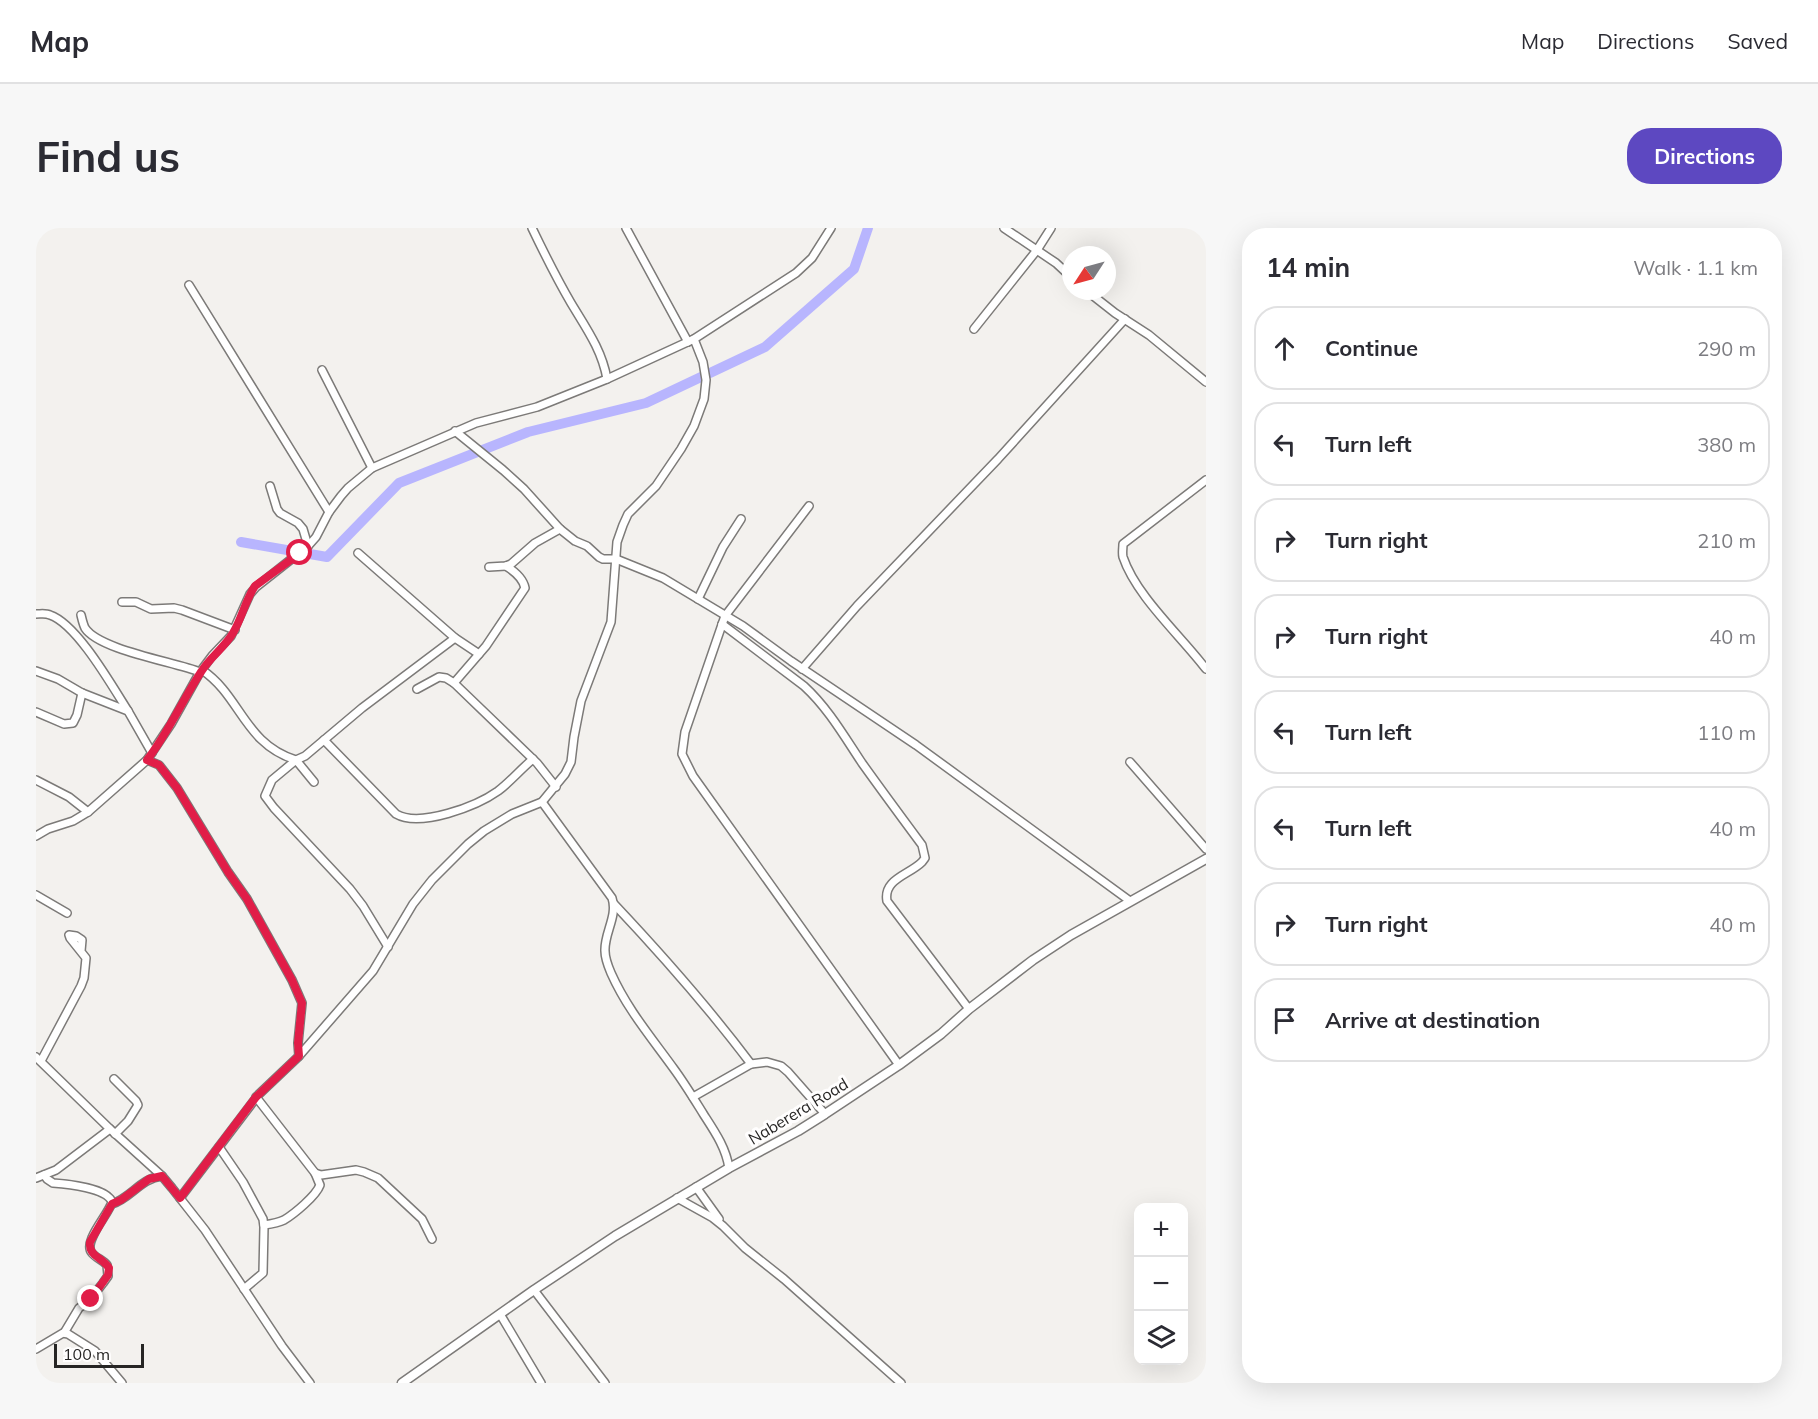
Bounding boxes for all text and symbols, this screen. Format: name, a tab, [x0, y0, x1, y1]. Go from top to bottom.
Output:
text: Map	[30, 24, 89, 59]
text: Map	[1521, 28, 1564, 54]
text: Directions	[1597, 28, 1694, 54]
text: Saved	[1727, 28, 1788, 54]
button: Directions	[1627, 128, 1782, 184]
text: Find us	[36, 130, 180, 183]
north arrow	[1062, 246, 1116, 300]
text: 14 min	[1266, 251, 1350, 284]
text: Walk · 1.1 km	[1633, 255, 1758, 280]
icon: ahead	[1268, 332, 1301, 365]
text: Continue	[1325, 334, 1418, 362]
text: 290 m	[1697, 336, 1756, 361]
icon: left	[1268, 428, 1301, 461]
text: Turn left	[1325, 430, 1412, 458]
text: 380 m	[1697, 432, 1756, 457]
icon: right	[1268, 524, 1301, 557]
text: Turn right	[1325, 526, 1428, 554]
text: 210 m	[1697, 528, 1756, 553]
route start	[286, 539, 312, 565]
icon: right	[1268, 620, 1301, 653]
text: Turn right	[1325, 622, 1428, 650]
text: 40 m	[1709, 624, 1756, 649]
icon: left	[1268, 716, 1301, 749]
text: Turn left	[1325, 718, 1412, 746]
text: 110 m	[1697, 720, 1756, 745]
icon: left	[1268, 812, 1301, 845]
text: Turn left	[1325, 814, 1412, 842]
text: 40 m	[1709, 816, 1756, 841]
icon: right	[1268, 908, 1301, 941]
text: Turn right	[1325, 910, 1428, 938]
text: 40 m	[1709, 912, 1756, 937]
icon: arrive	[1268, 1004, 1301, 1037]
text: Arrive at destination	[1325, 1006, 1540, 1034]
street label: Naberera Road	[744, 1073, 852, 1149]
map controls	[1134, 1203, 1188, 1365]
button: +	[1134, 1203, 1188, 1257]
button: −	[1134, 1257, 1188, 1311]
route end	[77, 1285, 103, 1311]
button: layers	[1134, 1311, 1188, 1365]
scale bar	[54, 1341, 144, 1368]
text: 100 m	[63, 1344, 110, 1364]

